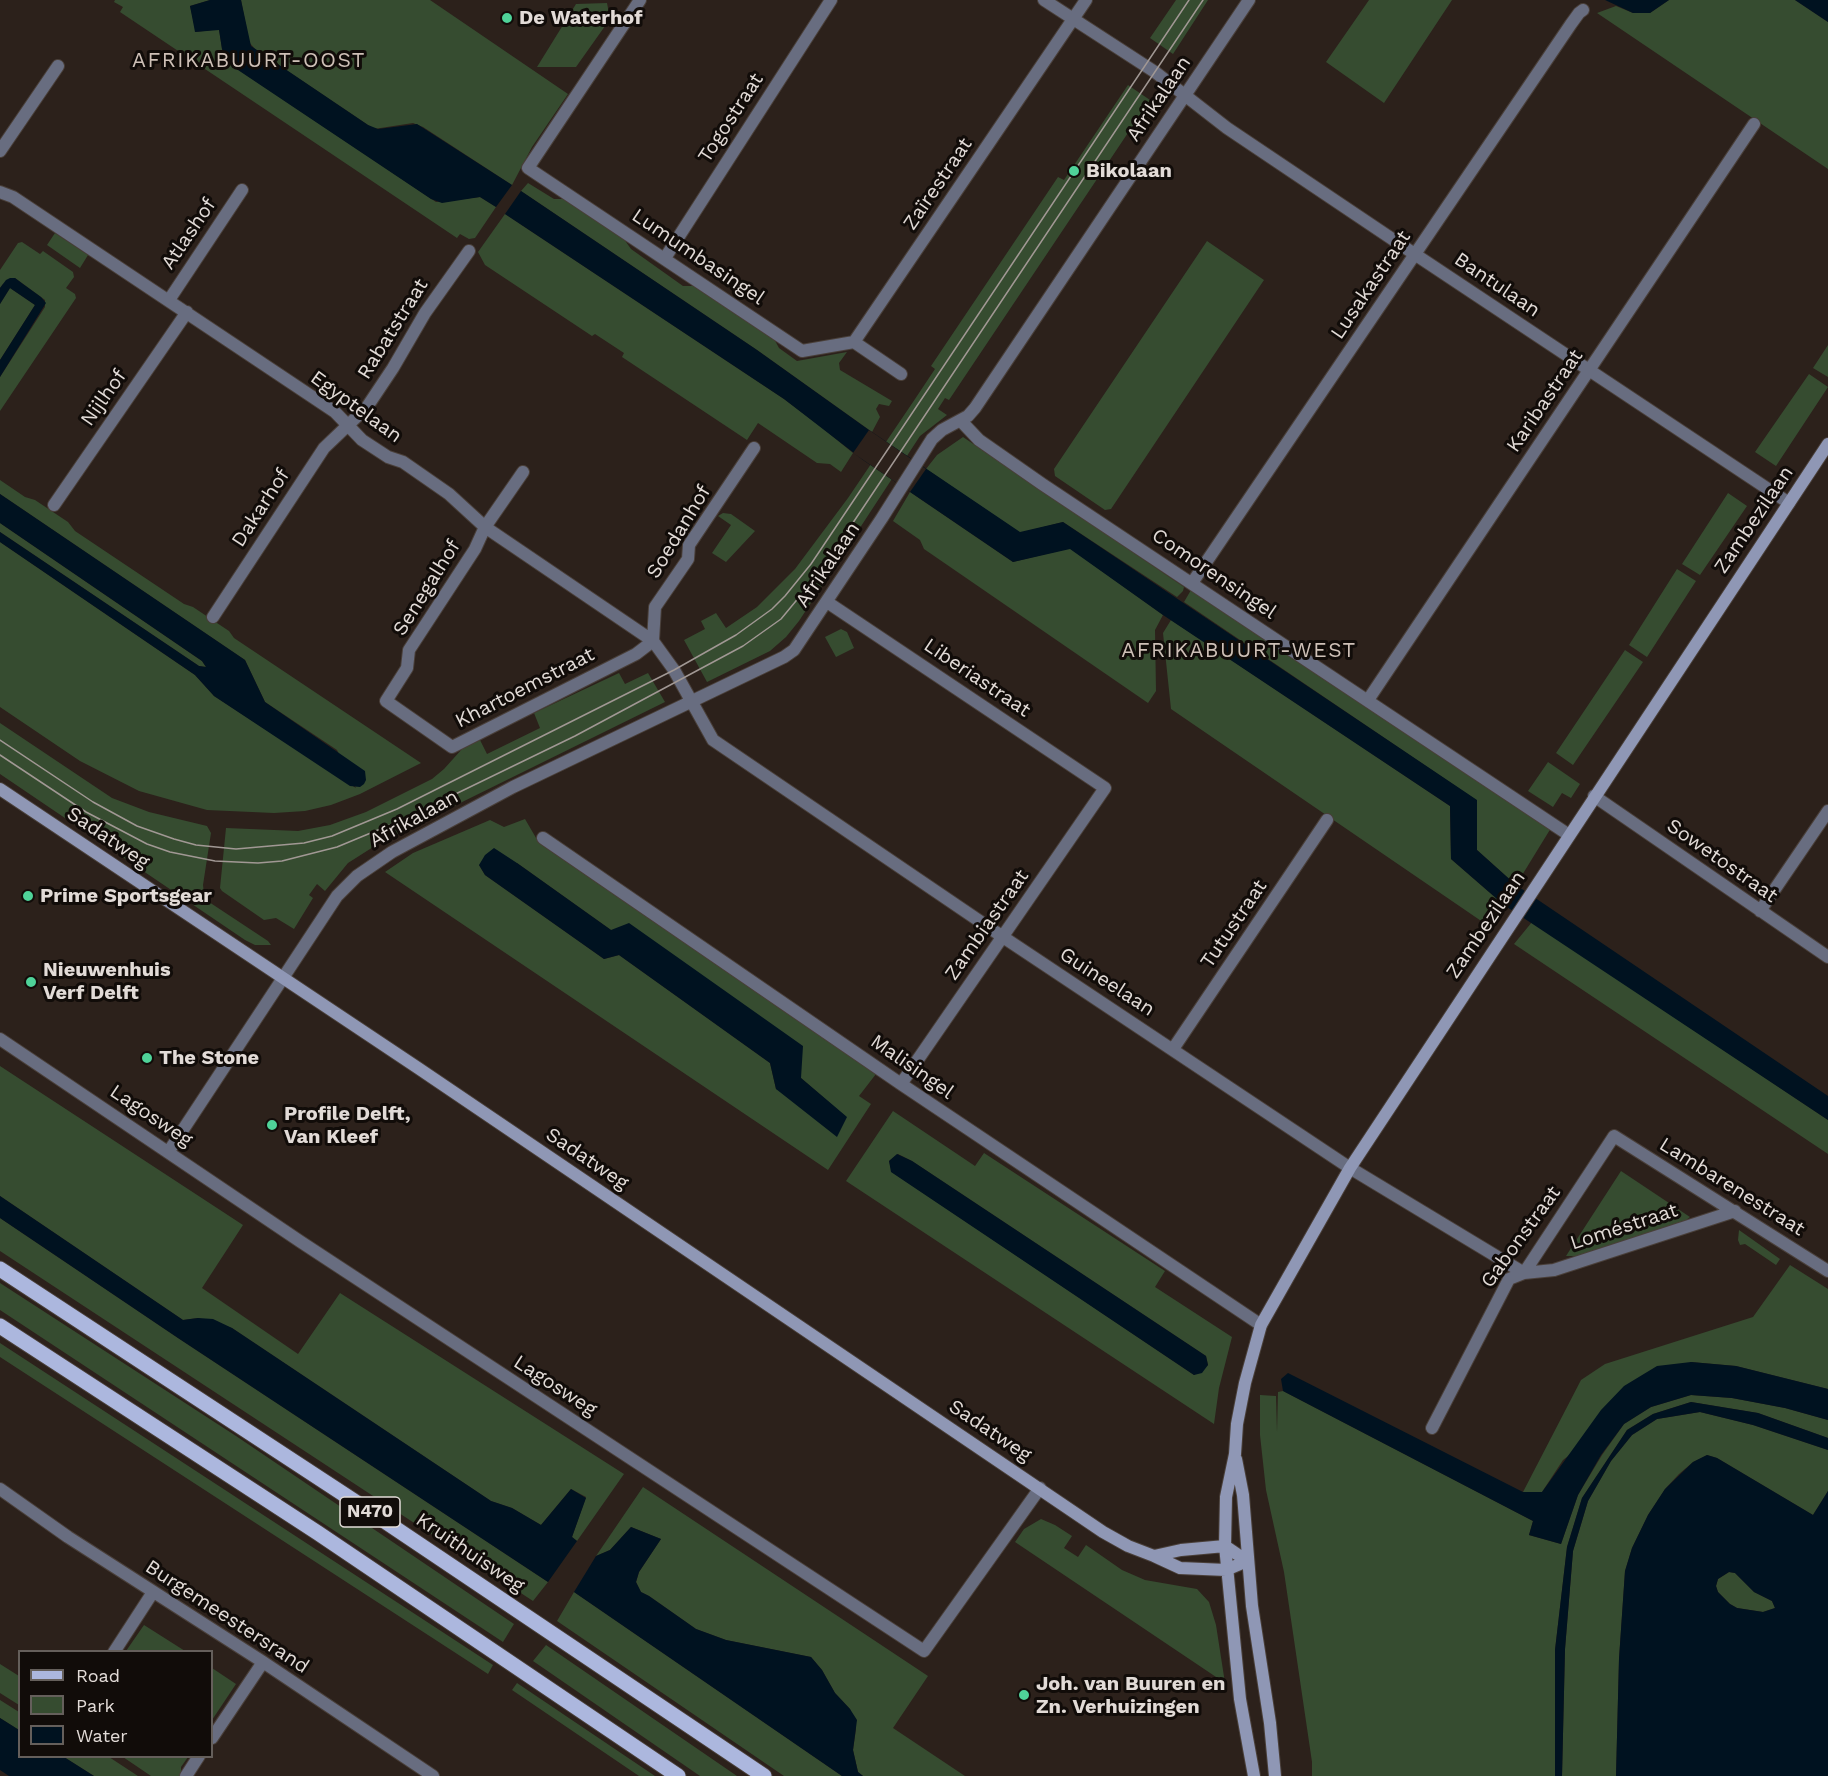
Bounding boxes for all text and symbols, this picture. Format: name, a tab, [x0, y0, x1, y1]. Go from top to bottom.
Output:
place label: De Waterhof	[519, 6, 643, 30]
marker: De Waterhof	[500, 11, 514, 25]
district label: AFRIKABUURT-OOST	[132, 48, 366, 74]
street label: Afrikalaan	[1122, 52, 1196, 146]
street label: Togostraat	[693, 69, 769, 167]
street label: Zaïrestraat	[898, 133, 978, 235]
place label: Bikolaan	[1086, 159, 1172, 183]
marker: Bikolaan	[1067, 164, 1081, 178]
street label: Atlashof	[156, 194, 222, 274]
street label: Lumumbasingel	[627, 204, 769, 310]
street label: Lusakastraat	[1326, 226, 1416, 344]
street label: Bantulaan	[1449, 248, 1545, 322]
street label: Rabatstraat	[353, 274, 433, 384]
street label: Karibastraat	[1502, 345, 1588, 457]
street label: Nijlhof	[76, 365, 132, 431]
street label: Egyptelaan	[306, 366, 406, 448]
street label: Zambezilaan	[1709, 462, 1799, 578]
street label: Dakarhof	[227, 464, 295, 552]
street label: Soedanhof	[642, 481, 716, 583]
street label: Afrikalaan	[791, 518, 865, 612]
street label: Comorensingel	[1147, 523, 1281, 625]
street label: Senegalhof	[388, 536, 466, 640]
street label: Liberiastraat	[919, 633, 1035, 723]
district label: AFRIKABUURT-WEST	[1121, 638, 1357, 664]
street label: Khartoemstraat	[451, 643, 599, 733]
street label: Afrikalaan	[365, 785, 463, 853]
street label: Sadatweg	[62, 802, 154, 874]
street label: Sowetostraat	[1662, 814, 1782, 908]
street label: Zambiastraat	[940, 865, 1034, 985]
street label: Zambezilaan	[1441, 867, 1531, 983]
street label: Tutustraat	[1196, 875, 1272, 973]
place label: Prime Sportsgear	[40, 884, 212, 908]
marker: Prime Sportsgear	[21, 889, 35, 903]
street label: Guineelaan	[1055, 942, 1159, 1022]
place label: Nieuwenhuis Verf Delft	[43, 958, 171, 1005]
marker: Nieuwenhuis Verf Delft	[24, 975, 38, 989]
street label: Malisingel	[866, 1030, 958, 1104]
place label: The Stone	[159, 1046, 259, 1070]
marker: The Stone	[140, 1051, 154, 1065]
street label: Lagosweg	[105, 1080, 197, 1152]
place label: Profile Delft, Van Kleef	[284, 1102, 410, 1149]
marker: Profile Delft, Van Kleef	[265, 1118, 279, 1132]
street label: Sadatweg	[541, 1123, 633, 1195]
street label: Lambarenestraat	[1655, 1133, 1809, 1241]
street label: Gabonstraat	[1476, 1181, 1566, 1293]
street label: Loméstraat	[1567, 1198, 1681, 1256]
street label: Lagosweg	[509, 1350, 601, 1422]
street label: Sadatweg	[944, 1395, 1036, 1467]
road number: N470	[340, 1497, 400, 1527]
street label: Kruithuisweg	[411, 1508, 529, 1598]
street label: Burgemeestersrand	[141, 1555, 313, 1679]
legend	[18, 1650, 213, 1758]
text: Road	[76, 1665, 120, 1686]
place label: Joh. van Buuren en Zn. Verhuizingen	[1036, 1672, 1225, 1719]
marker: Joh. van Buuren en Zn. Verhuizingen	[1017, 1688, 1031, 1702]
text: Park	[76, 1695, 115, 1716]
text: Water	[76, 1725, 128, 1746]

